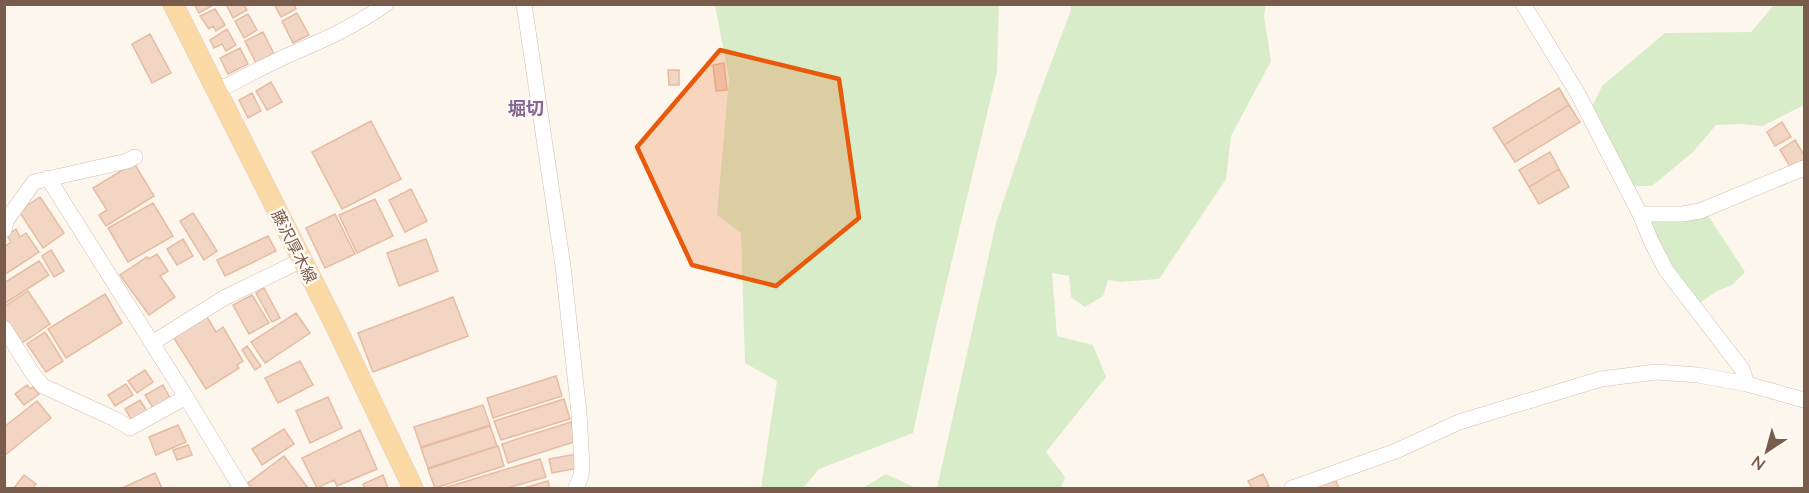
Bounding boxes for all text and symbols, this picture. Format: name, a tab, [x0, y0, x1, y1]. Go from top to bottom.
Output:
district label: 堀切	[508, 97, 544, 119]
street label: 藤沢厚木線	[268, 206, 322, 286]
north arrow	[1737, 421, 1797, 481]
text: N	[1747, 452, 1768, 475]

